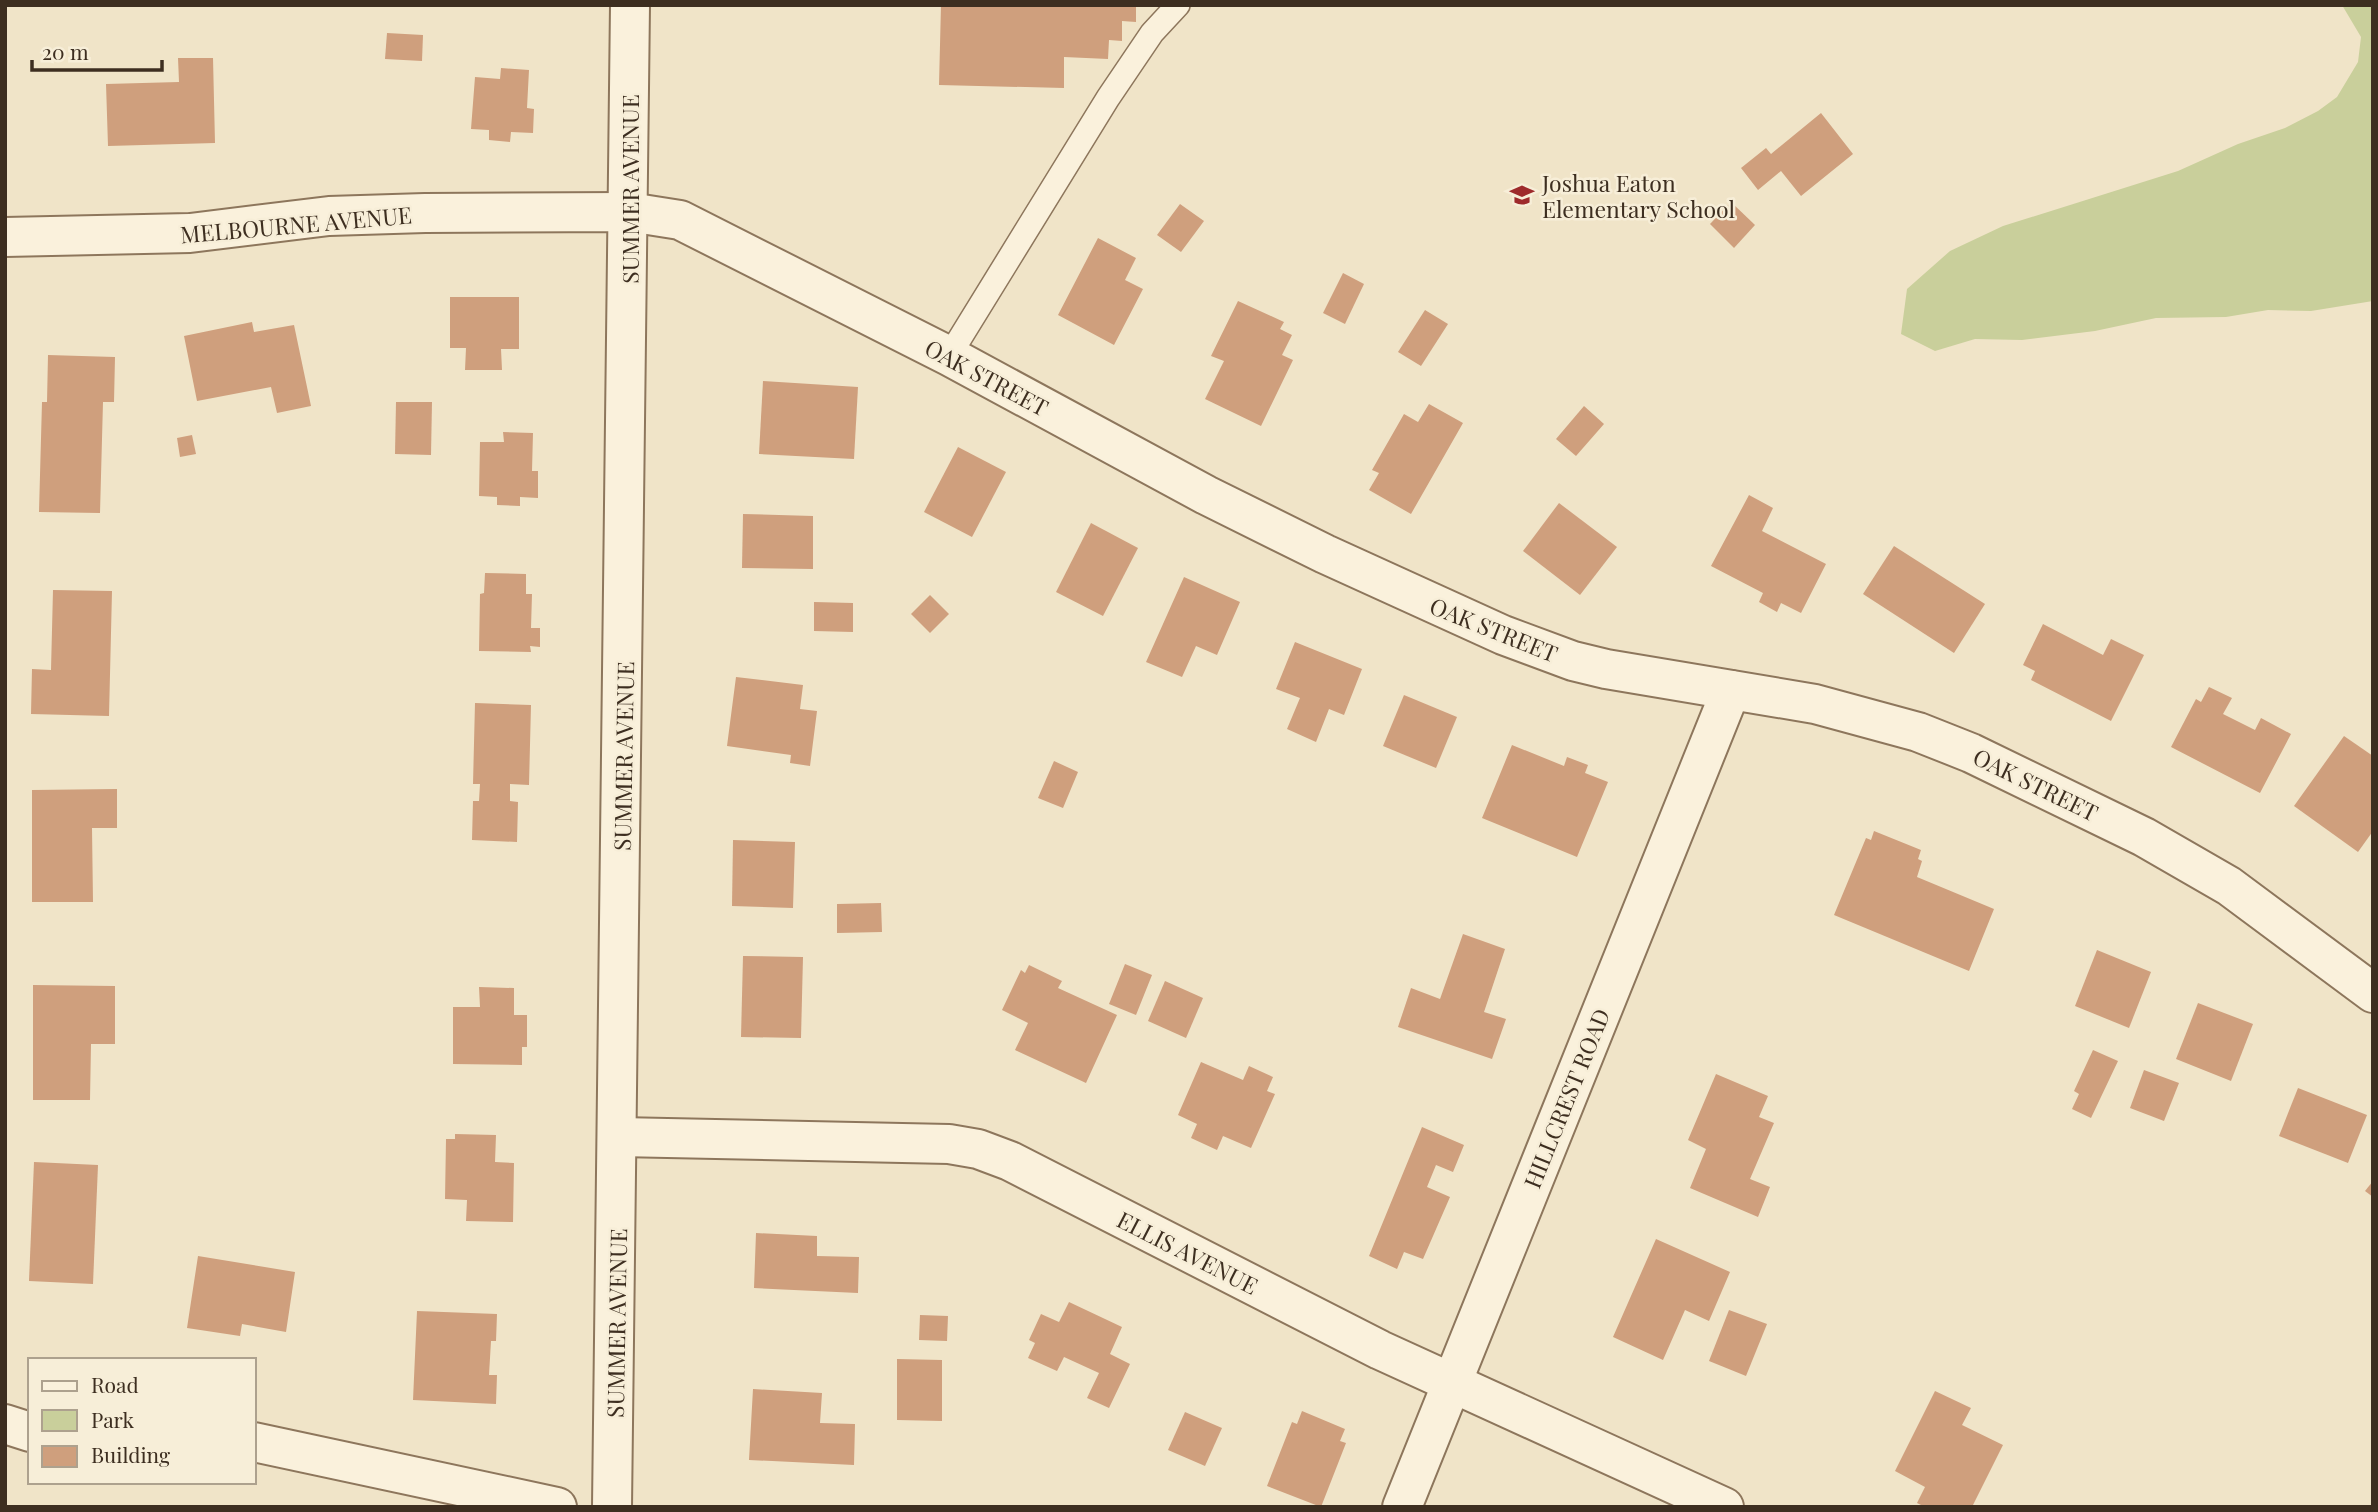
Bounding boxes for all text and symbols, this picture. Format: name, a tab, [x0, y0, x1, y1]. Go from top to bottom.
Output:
scale bar	[32, 28, 161, 72]
text: 20 m	[42, 37, 89, 65]
street label: SUMMER AVENUE	[614, 94, 645, 284]
place label: Joshua Eaton Elementary School	[1541, 167, 1735, 224]
school or university icon: Joshua Eaton Elementary School	[1508, 181, 1536, 209]
street label: MELBOURNE AVENUE	[179, 198, 413, 250]
street label: OAK STREET	[920, 332, 1054, 422]
street label: OAK STREET	[1425, 589, 1563, 669]
street label: SUMMER AVENUE	[606, 661, 640, 851]
street label: OAK STREET	[1968, 740, 2104, 828]
street label: HILLCREST ROAD	[1516, 1004, 1616, 1192]
street label: ELLIS AVENUE	[1112, 1203, 1264, 1301]
street label: SUMMER AVENUE	[599, 1228, 633, 1418]
legend	[28, 1358, 256, 1484]
text: Road	[91, 1370, 139, 1398]
text: Park	[91, 1405, 135, 1433]
text: Building	[91, 1440, 170, 1468]

